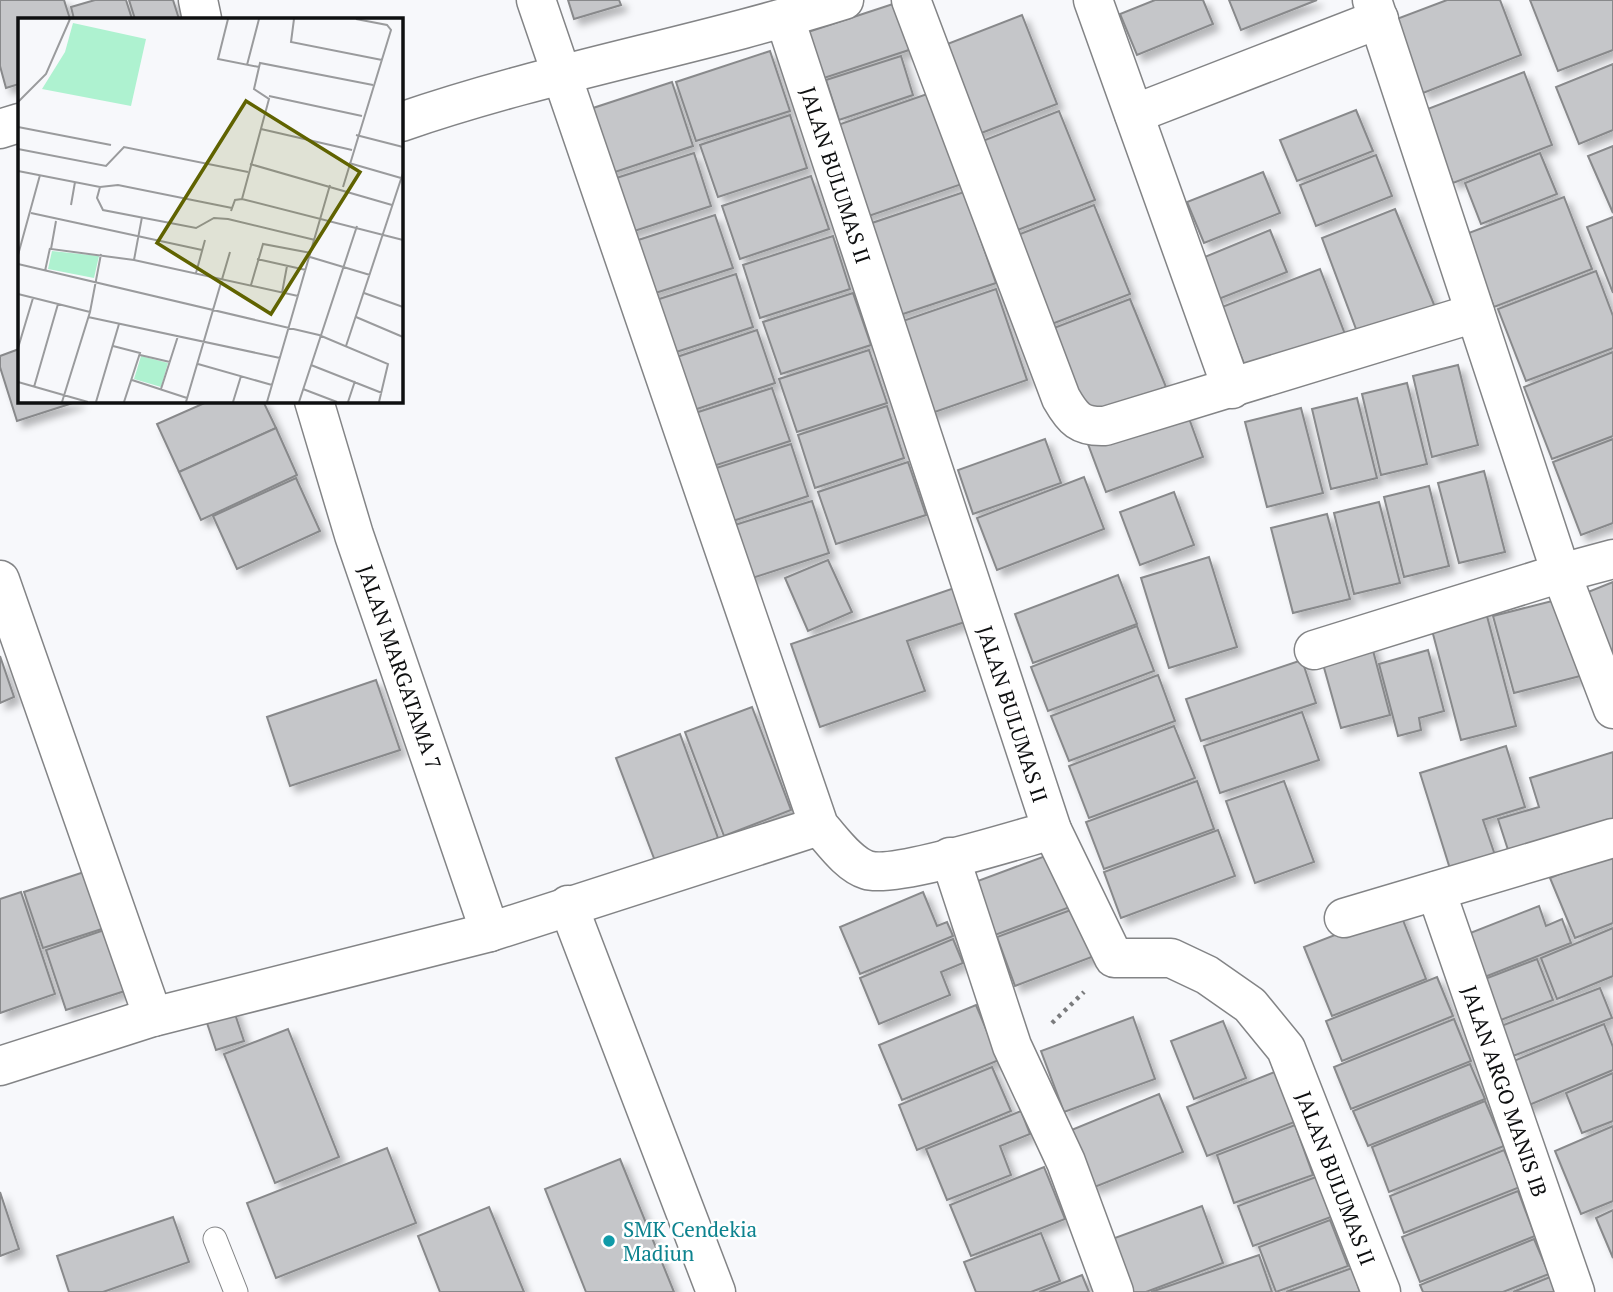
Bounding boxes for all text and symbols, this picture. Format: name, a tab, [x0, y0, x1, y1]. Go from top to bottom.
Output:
inset map	[18, 18, 402, 402]
street label: JALAN BULUMAS II	[794, 83, 878, 267]
street label: JALAN MARGATAMA 7	[352, 561, 448, 773]
street label: JALAN BULUMAS II	[971, 622, 1055, 806]
street label: JALAN ARGO MANIS IB	[1456, 982, 1554, 1200]
street label: JALAN BULUMAS II	[1290, 1087, 1382, 1269]
place label: SMK Cendekia Madiun	[623, 1215, 758, 1267]
marker: SMK Cendekia Madiun	[601, 1233, 617, 1249]

